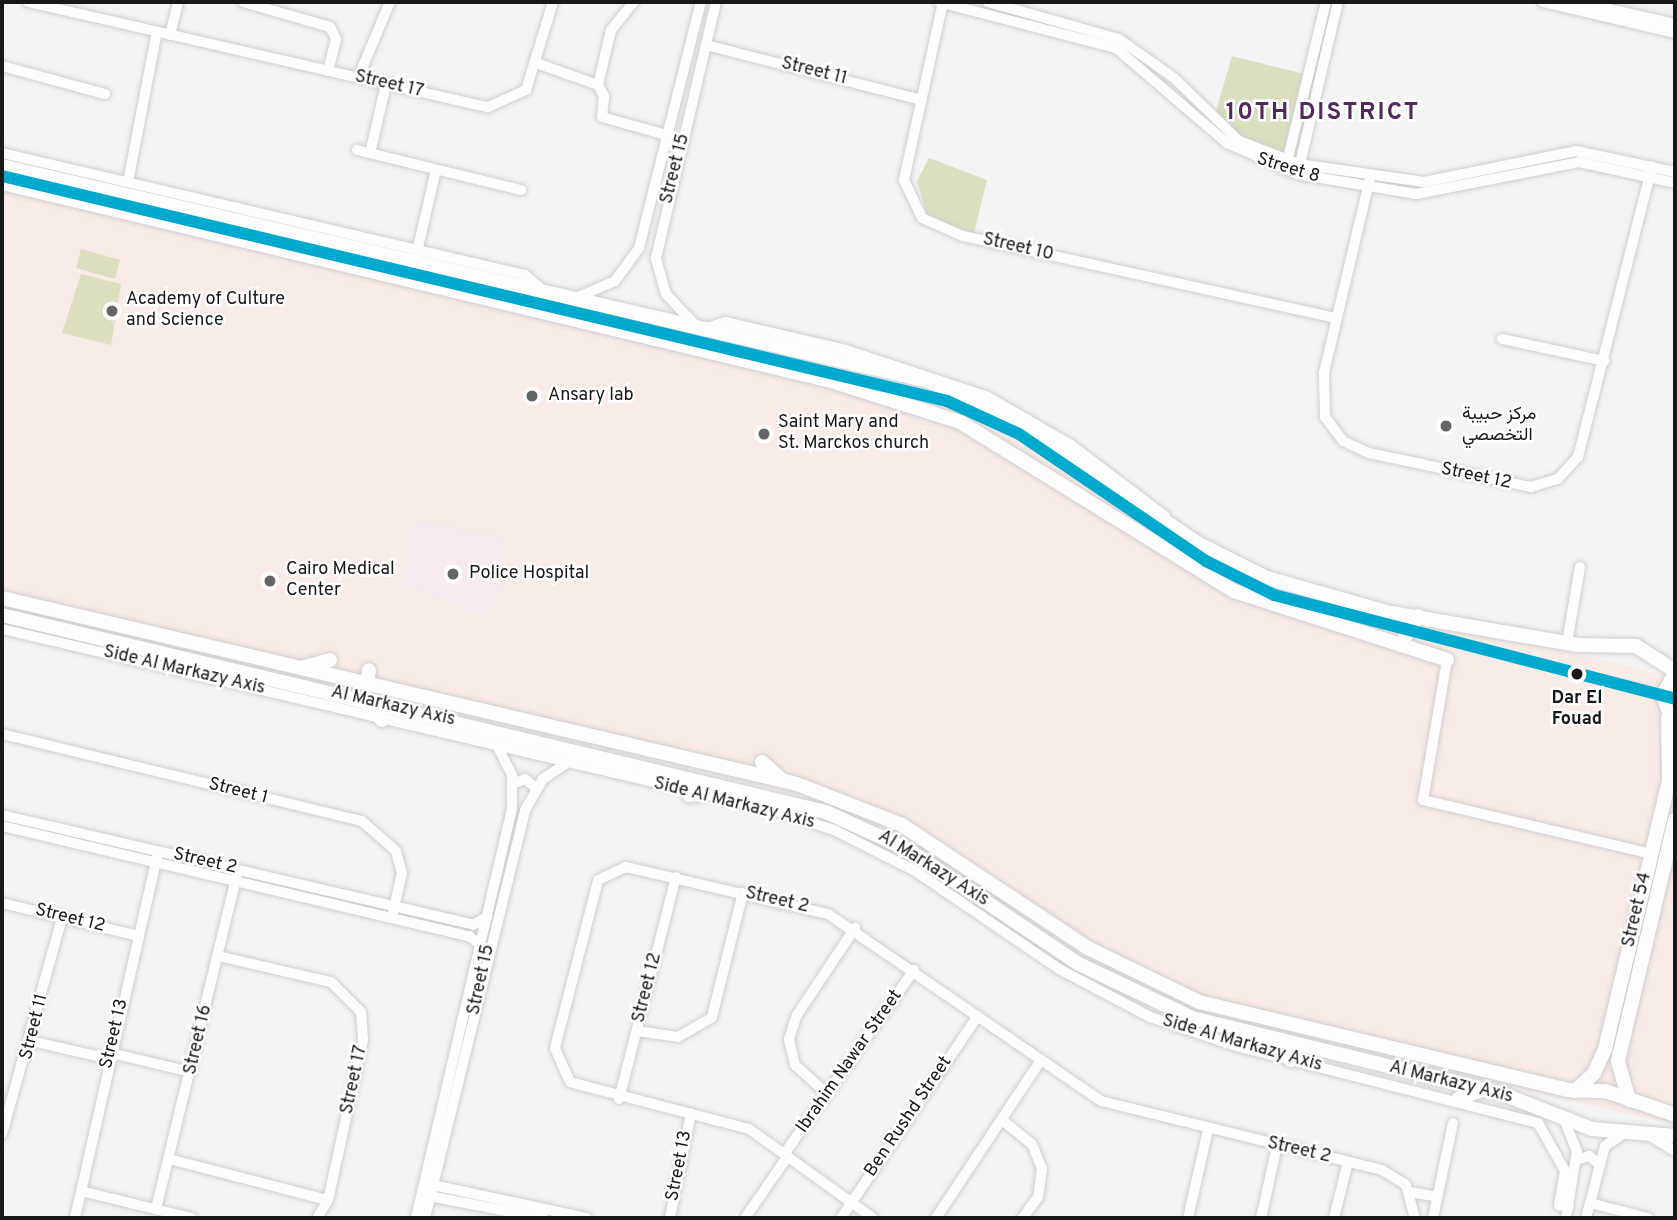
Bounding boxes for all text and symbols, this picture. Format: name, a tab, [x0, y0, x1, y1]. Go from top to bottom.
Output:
street label: Street 11	[779, 53, 849, 91]
street label: Street 17	[353, 67, 425, 103]
district label: 10TH DISTRICT	[1227, 100, 1419, 128]
street label: Street 15	[657, 132, 695, 206]
street label: Street 8	[1254, 149, 1322, 189]
street label: Street 10	[980, 229, 1056, 267]
place label: Academy of Culture and Science	[126, 290, 285, 332]
marker: Academy of Culture and Science	[104, 303, 120, 319]
place label: Ansary lab	[548, 385, 634, 407]
marker: Ansary lab	[522, 386, 542, 406]
place label: مركز حبيبة التخصصي	[1462, 405, 1536, 448]
place label: Saint Mary and St. Marckos church	[778, 413, 929, 456]
marker: مركز حبيبة التخصصي	[1436, 416, 1456, 436]
marker: Saint Mary and St. Marckos church	[756, 426, 772, 442]
street label: Street 12	[1439, 459, 1513, 495]
place label: Cairo Medical Center	[286, 560, 395, 602]
place label: Police Hospital	[469, 563, 589, 585]
marker: Police Hospital	[443, 564, 463, 584]
marker: Cairo Medical Center	[260, 571, 280, 591]
street label: Side Al Markazy Axis	[100, 642, 268, 700]
marker: Dar El Fouad	[1565, 662, 1589, 686]
street label: Al Markazy Axis	[328, 682, 458, 732]
place label: Dar El Fouad	[1551, 689, 1603, 732]
street label: Side Al Markazy Axis	[650, 773, 818, 835]
street label: Street 1	[206, 774, 270, 810]
street label: Al Markazy Axis	[873, 826, 993, 912]
street label: Street 2	[171, 844, 239, 880]
street label: Street 54	[1619, 870, 1657, 950]
street label: Street 2	[743, 883, 811, 919]
street label: Street 12	[33, 900, 107, 938]
street label: Street 15	[464, 943, 500, 1017]
street label: Street 12	[629, 951, 667, 1025]
street label: Ibrahim Nawar Street	[792, 986, 908, 1138]
street label: Street 11	[16, 992, 54, 1062]
street label: Street 13	[96, 997, 134, 1071]
street label: Street 16	[180, 1003, 218, 1077]
street label: Side Al Markazy Axis	[1159, 1011, 1325, 1077]
street label: Street 17	[337, 1044, 373, 1116]
street label: Ben Rushd Street	[861, 1053, 957, 1181]
street label: Al Markazy Axis	[1387, 1057, 1515, 1109]
street label: Street 13	[663, 1129, 697, 1203]
street label: Street 2	[1265, 1133, 1333, 1169]

